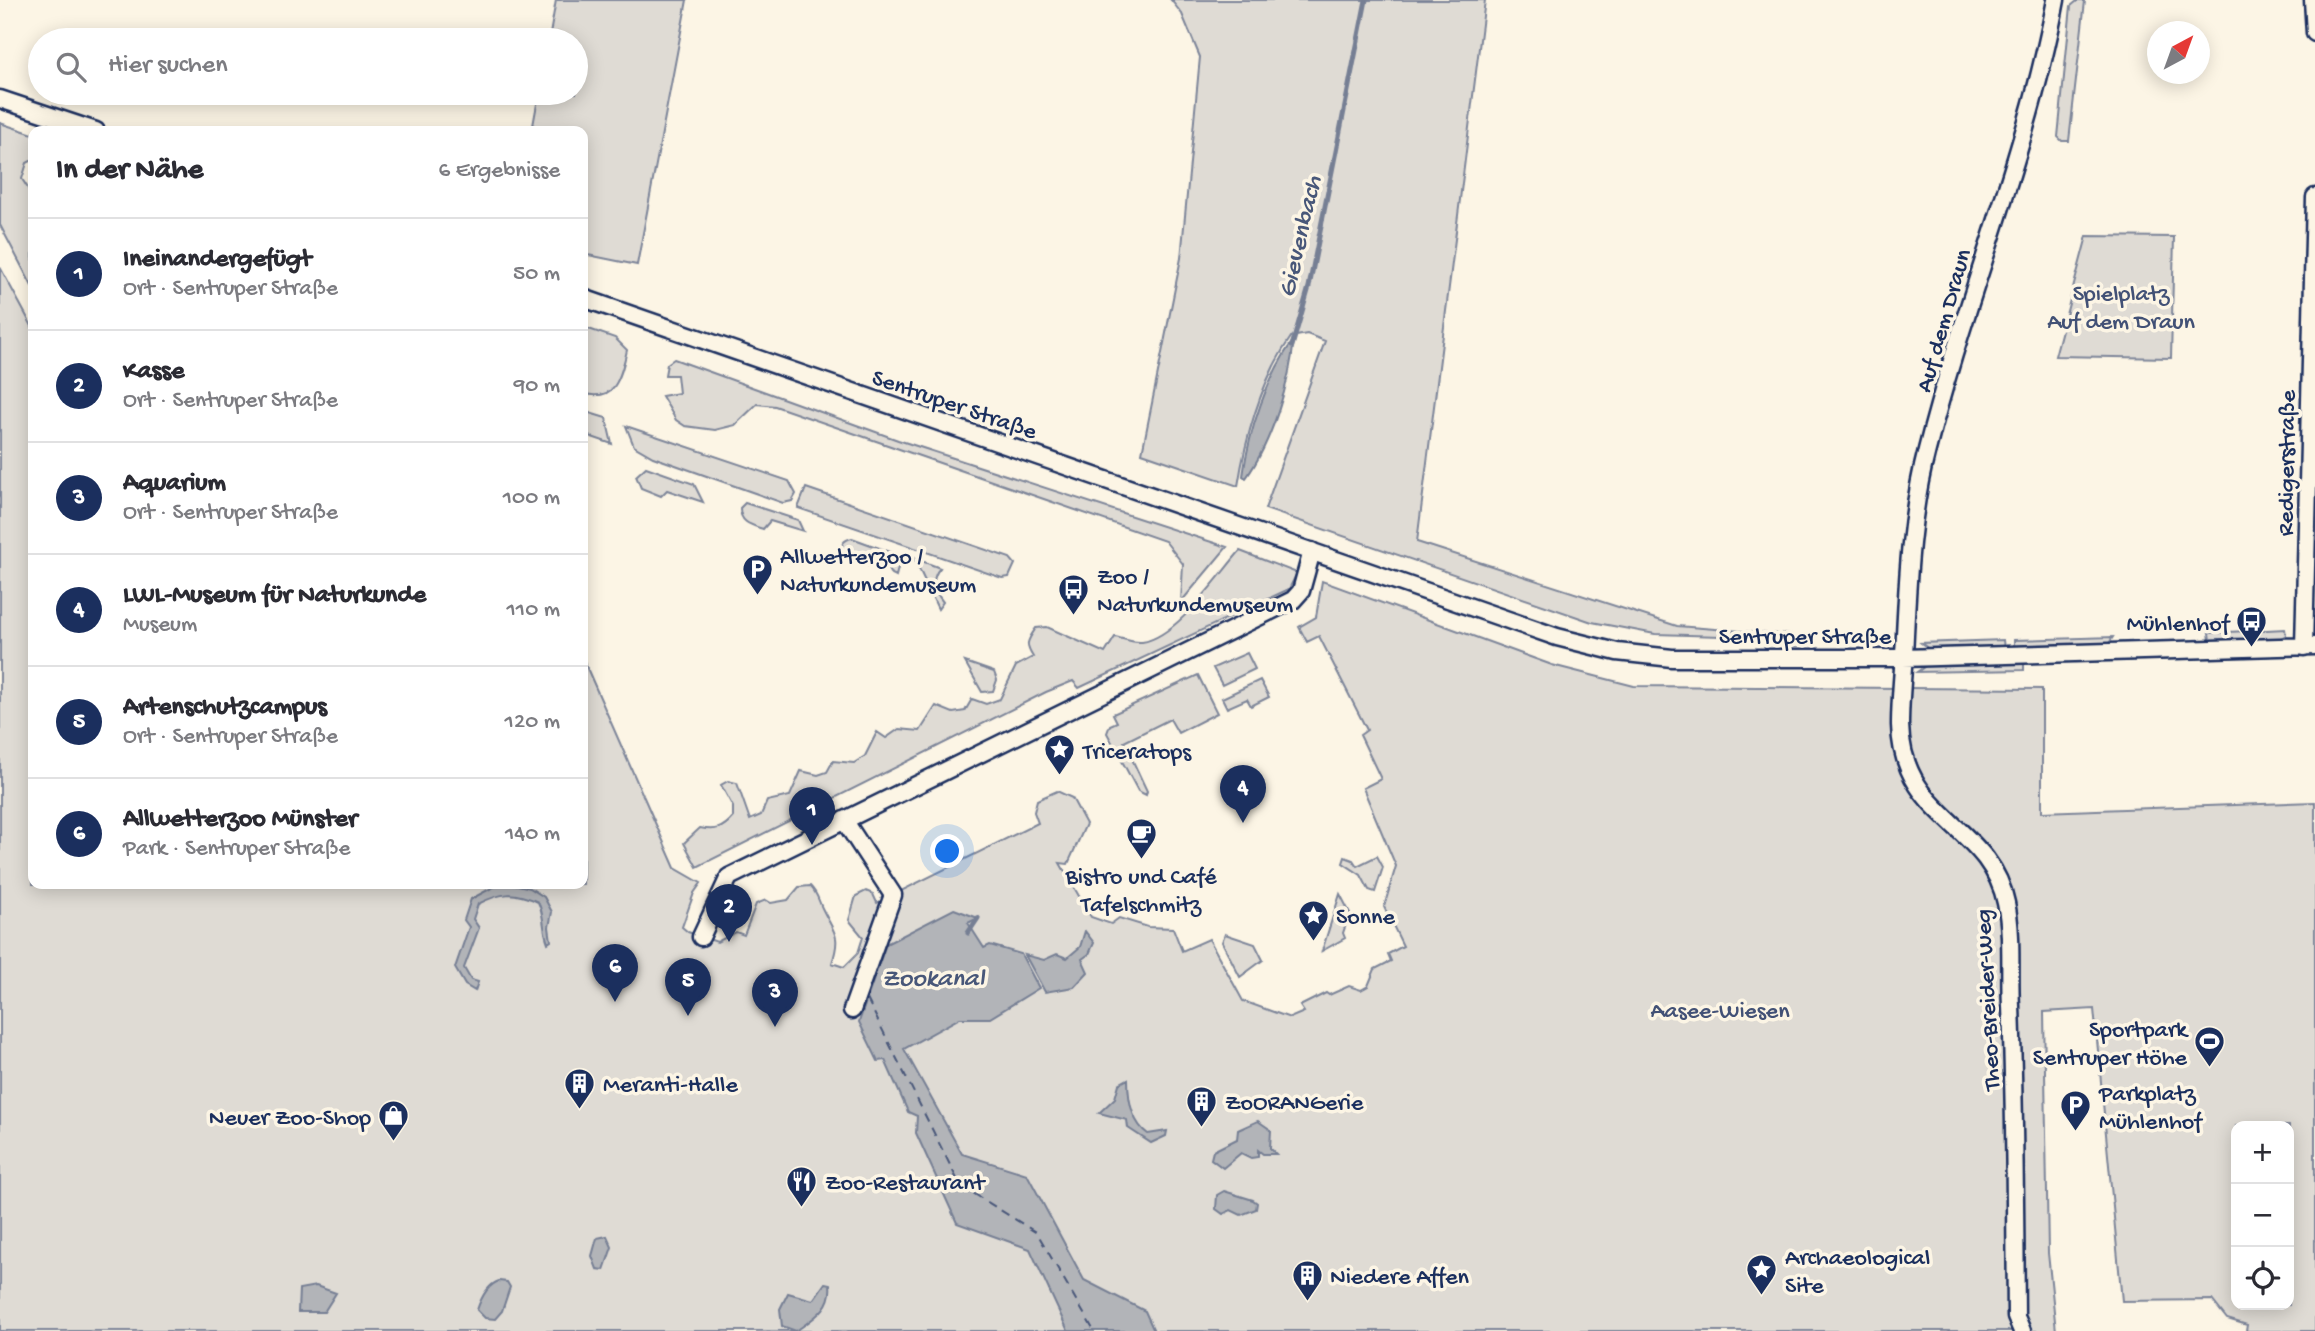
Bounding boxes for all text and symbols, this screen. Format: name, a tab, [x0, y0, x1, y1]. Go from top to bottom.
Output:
north arrow	[2147, 21, 2210, 84]
search box	[28, 28, 588, 105]
icon: search	[52, 48, 90, 86]
text: Hier suchen	[108, 51, 228, 82]
text: In der Nähe	[56, 154, 203, 189]
text: 6 Ergebnisse	[439, 158, 560, 185]
water label: Gievenbach	[1273, 172, 1332, 301]
text: Ineinandergefügt	[123, 245, 311, 276]
street label: Auf dem Draun	[1911, 245, 1980, 396]
text: 1	[74, 261, 84, 288]
text: 50 m	[513, 261, 560, 288]
text: Ort · Sentruper Straße	[123, 276, 338, 303]
park label: Spielplatz Auf dem Draun	[2047, 281, 2195, 338]
text: Kasse	[123, 357, 184, 388]
street label: Sentruper Straße	[868, 365, 1041, 448]
text: 2	[73, 373, 85, 400]
text: 90 m	[514, 373, 560, 400]
text: Ort · Sentruper Straße	[123, 388, 338, 415]
street label: Redigerstraße	[2273, 389, 2304, 536]
text: Aquarium	[123, 469, 226, 500]
text: 3	[73, 485, 85, 512]
text: 100 m	[503, 485, 560, 512]
text: Ort · Sentruper Straße	[123, 500, 338, 527]
place label: Allwetterzoo / Naturkundemuseum	[780, 544, 976, 601]
parking icon: Allwetterzoo / Naturkundemuseum	[740, 552, 774, 596]
place label: Zoo / Naturkundemuseum	[1097, 564, 1293, 621]
bus stop icon: Zoo / Naturkundemuseum	[1057, 572, 1091, 616]
text: LWL-Museum für Naturkunde	[123, 581, 426, 612]
text: 4	[74, 597, 84, 624]
text: 110 m	[507, 597, 560, 624]
bus stop icon: Mühlenhof	[2235, 605, 2269, 649]
place label: Mühlenhof	[2126, 611, 2231, 640]
text: Museum	[123, 612, 197, 639]
street label: Sentruper Straße	[1719, 624, 1892, 653]
text: Artenschutzcampus	[123, 693, 327, 724]
text: 5	[73, 709, 85, 736]
text: 120 m	[505, 709, 560, 736]
text: Ort · Sentruper Straße	[123, 724, 338, 751]
place icon: Triceratops	[1043, 733, 1077, 777]
place label: Triceratops	[1081, 739, 1192, 768]
pin: 4	[1220, 765, 1266, 823]
pin: 1	[789, 787, 835, 845]
text: Allwetterzoo Münster	[123, 805, 357, 836]
cafe icon: Bistro und Café Tafelschmitz	[1124, 816, 1158, 860]
text: 6	[73, 821, 85, 848]
text: 140 m	[505, 821, 560, 848]
your location	[930, 834, 964, 868]
text: Park · Sentruper Straße	[123, 836, 350, 863]
place label: Bistro und Café Tafelschmitz	[1064, 864, 1217, 921]
pin: 2	[706, 884, 752, 942]
place icon: Sonne	[1296, 898, 1330, 942]
place label: Sonne	[1336, 904, 1395, 933]
street label: Theo-Breider-Weg	[1970, 908, 2009, 1093]
pin: 6	[592, 944, 638, 1002]
pin: 5	[665, 958, 711, 1016]
water label: Zookanal	[882, 965, 985, 996]
pin: 3	[752, 969, 798, 1027]
park label: Aasee-Wiesen	[1650, 998, 1790, 1027]
place label: Sportpark Sentruper Höhe	[2033, 1017, 2189, 1074]
sports icon: Sportpark Sentruper Höhe	[2193, 1025, 2227, 1069]
building icon: Meranti-Halle	[563, 1066, 597, 1110]
place label: Meranti-Halle	[603, 1072, 738, 1101]
place label: Parkplatz Mühlenhof	[2098, 1081, 2203, 1138]
building icon: ZoORANGerie	[1185, 1084, 1219, 1128]
parking icon: Parkplatz Mühlenhof	[2059, 1089, 2093, 1133]
place label: ZoORANGerie	[1225, 1090, 1364, 1119]
shop icon: Neuer Zoo-Shop	[377, 1099, 411, 1143]
place label: Neuer Zoo-Shop	[209, 1105, 371, 1134]
map controls	[2231, 1121, 2294, 1310]
button: +	[2231, 1121, 2294, 1184]
restaurant icon: Zoo-Restaurant	[785, 1164, 819, 1208]
place label: Zoo-Restaurant	[825, 1170, 986, 1199]
button: −	[2231, 1184, 2294, 1247]
place label: Archaeological Site	[1785, 1245, 1930, 1302]
button: locate	[2231, 1247, 2294, 1310]
place icon: Archaeological Site	[1745, 1253, 1779, 1297]
building icon: Niedere Affen	[1290, 1258, 1324, 1302]
place label: Niedere Affen	[1330, 1264, 1470, 1293]

